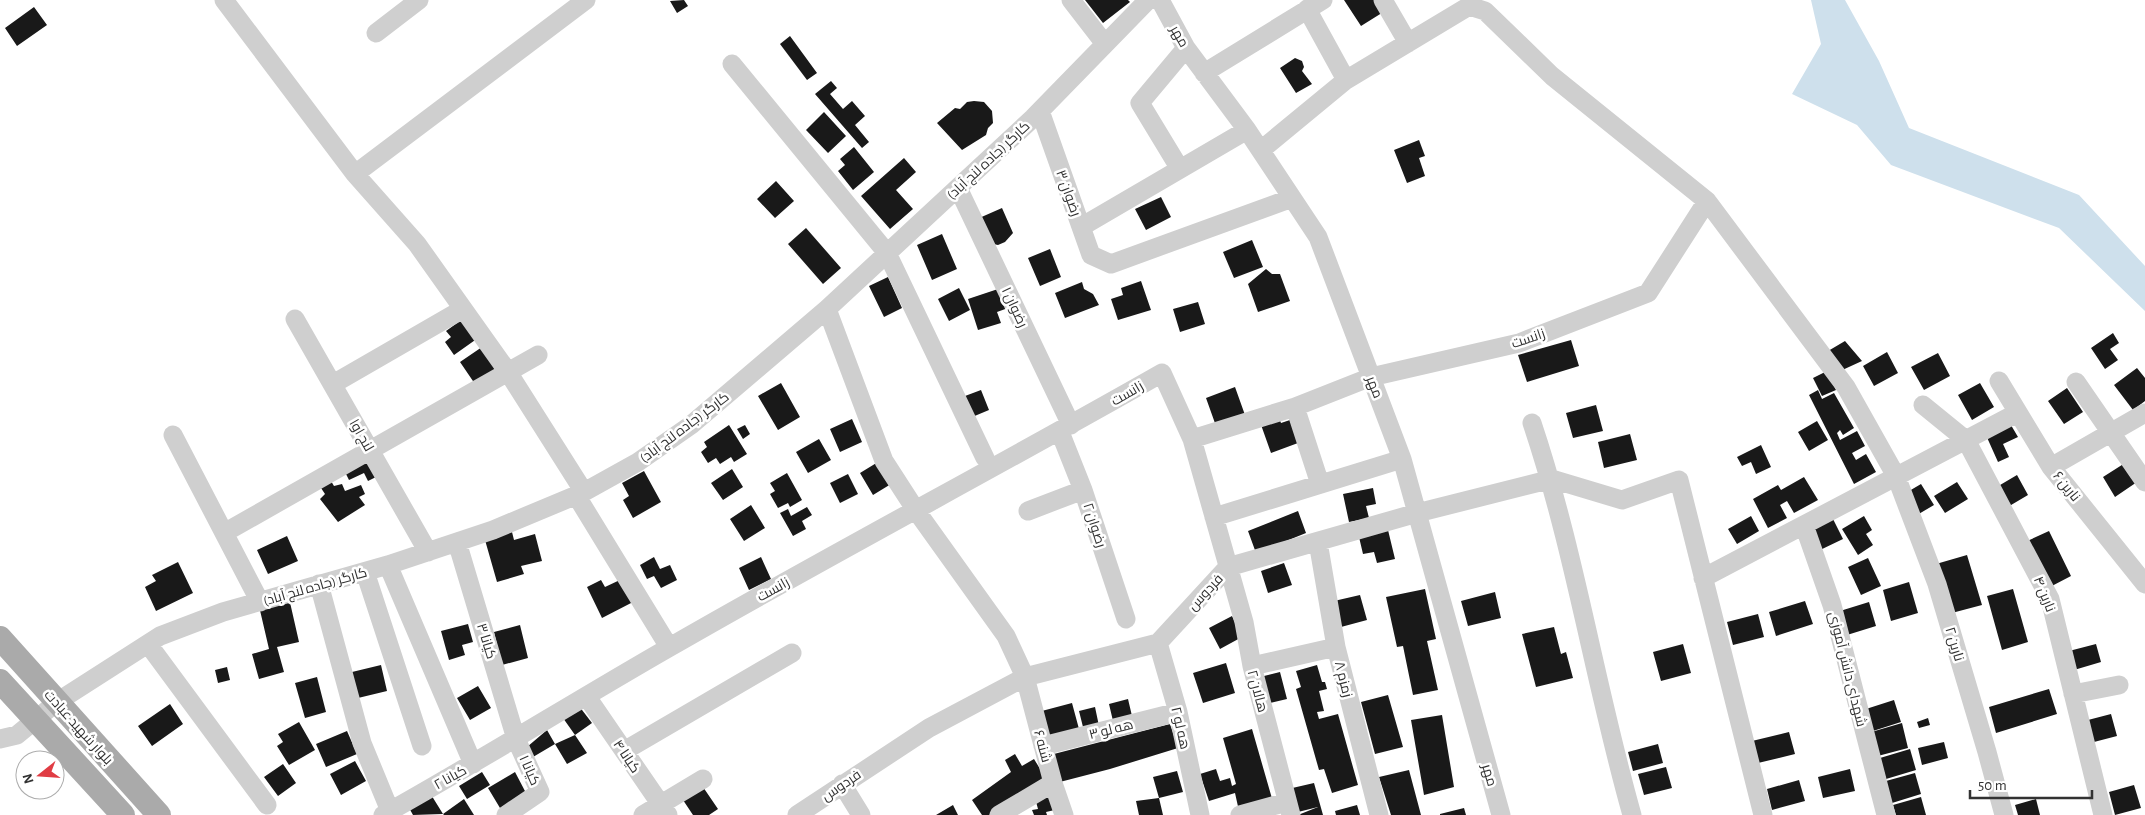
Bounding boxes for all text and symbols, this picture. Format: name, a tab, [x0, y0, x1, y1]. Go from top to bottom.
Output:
street label: مهر	[1167, 22, 1191, 50]
street label: کارگر (جاده لنج آباد)	[944, 118, 1033, 203]
street label: رضوان ۳	[1053, 168, 1083, 218]
street label: رضوان ۱	[999, 285, 1030, 330]
street label: زانست	[1510, 327, 1547, 351]
street label: مهر	[1363, 373, 1385, 400]
street label: زانست	[1109, 379, 1146, 409]
street label: کارگر (جاده لنج آباد)	[637, 389, 732, 467]
street label: لنج اوا	[346, 417, 376, 454]
street label: نارین ۶	[2050, 469, 2082, 504]
street label: رضوان ۲	[1080, 501, 1108, 549]
street label: کارگر (جاده لنج آباد)	[261, 564, 369, 609]
street label: فردوس	[1186, 572, 1226, 614]
street label: زانست	[755, 575, 792, 604]
street label: نارین ۴	[2031, 575, 2057, 614]
street label: شهدای دانش آموزی	[1826, 610, 1869, 728]
street label: کیانا ۳	[474, 622, 498, 661]
street label: نارین ۲	[1942, 626, 1966, 663]
street label: زمزم ۸	[1330, 660, 1354, 699]
street label: هالان ۲	[1245, 669, 1269, 714]
street label: بلوار شهید عبادت	[41, 688, 115, 768]
street label: هه لو ۲	[1168, 706, 1192, 751]
street label: هه لو ۳	[1088, 718, 1135, 742]
street label: شنه ۶	[1031, 729, 1053, 764]
street label: کیانا ۴	[610, 738, 642, 776]
north arrow	[15, 750, 65, 800]
street label: کیانا ۱	[516, 753, 542, 788]
street label: مهر	[1479, 762, 1499, 788]
street label: کیانا ۲	[432, 763, 469, 792]
street label: فردوس	[819, 768, 864, 804]
scale bar	[1970, 768, 2092, 800]
text: N	[20, 772, 37, 785]
text: 50 m	[1978, 778, 2007, 793]

